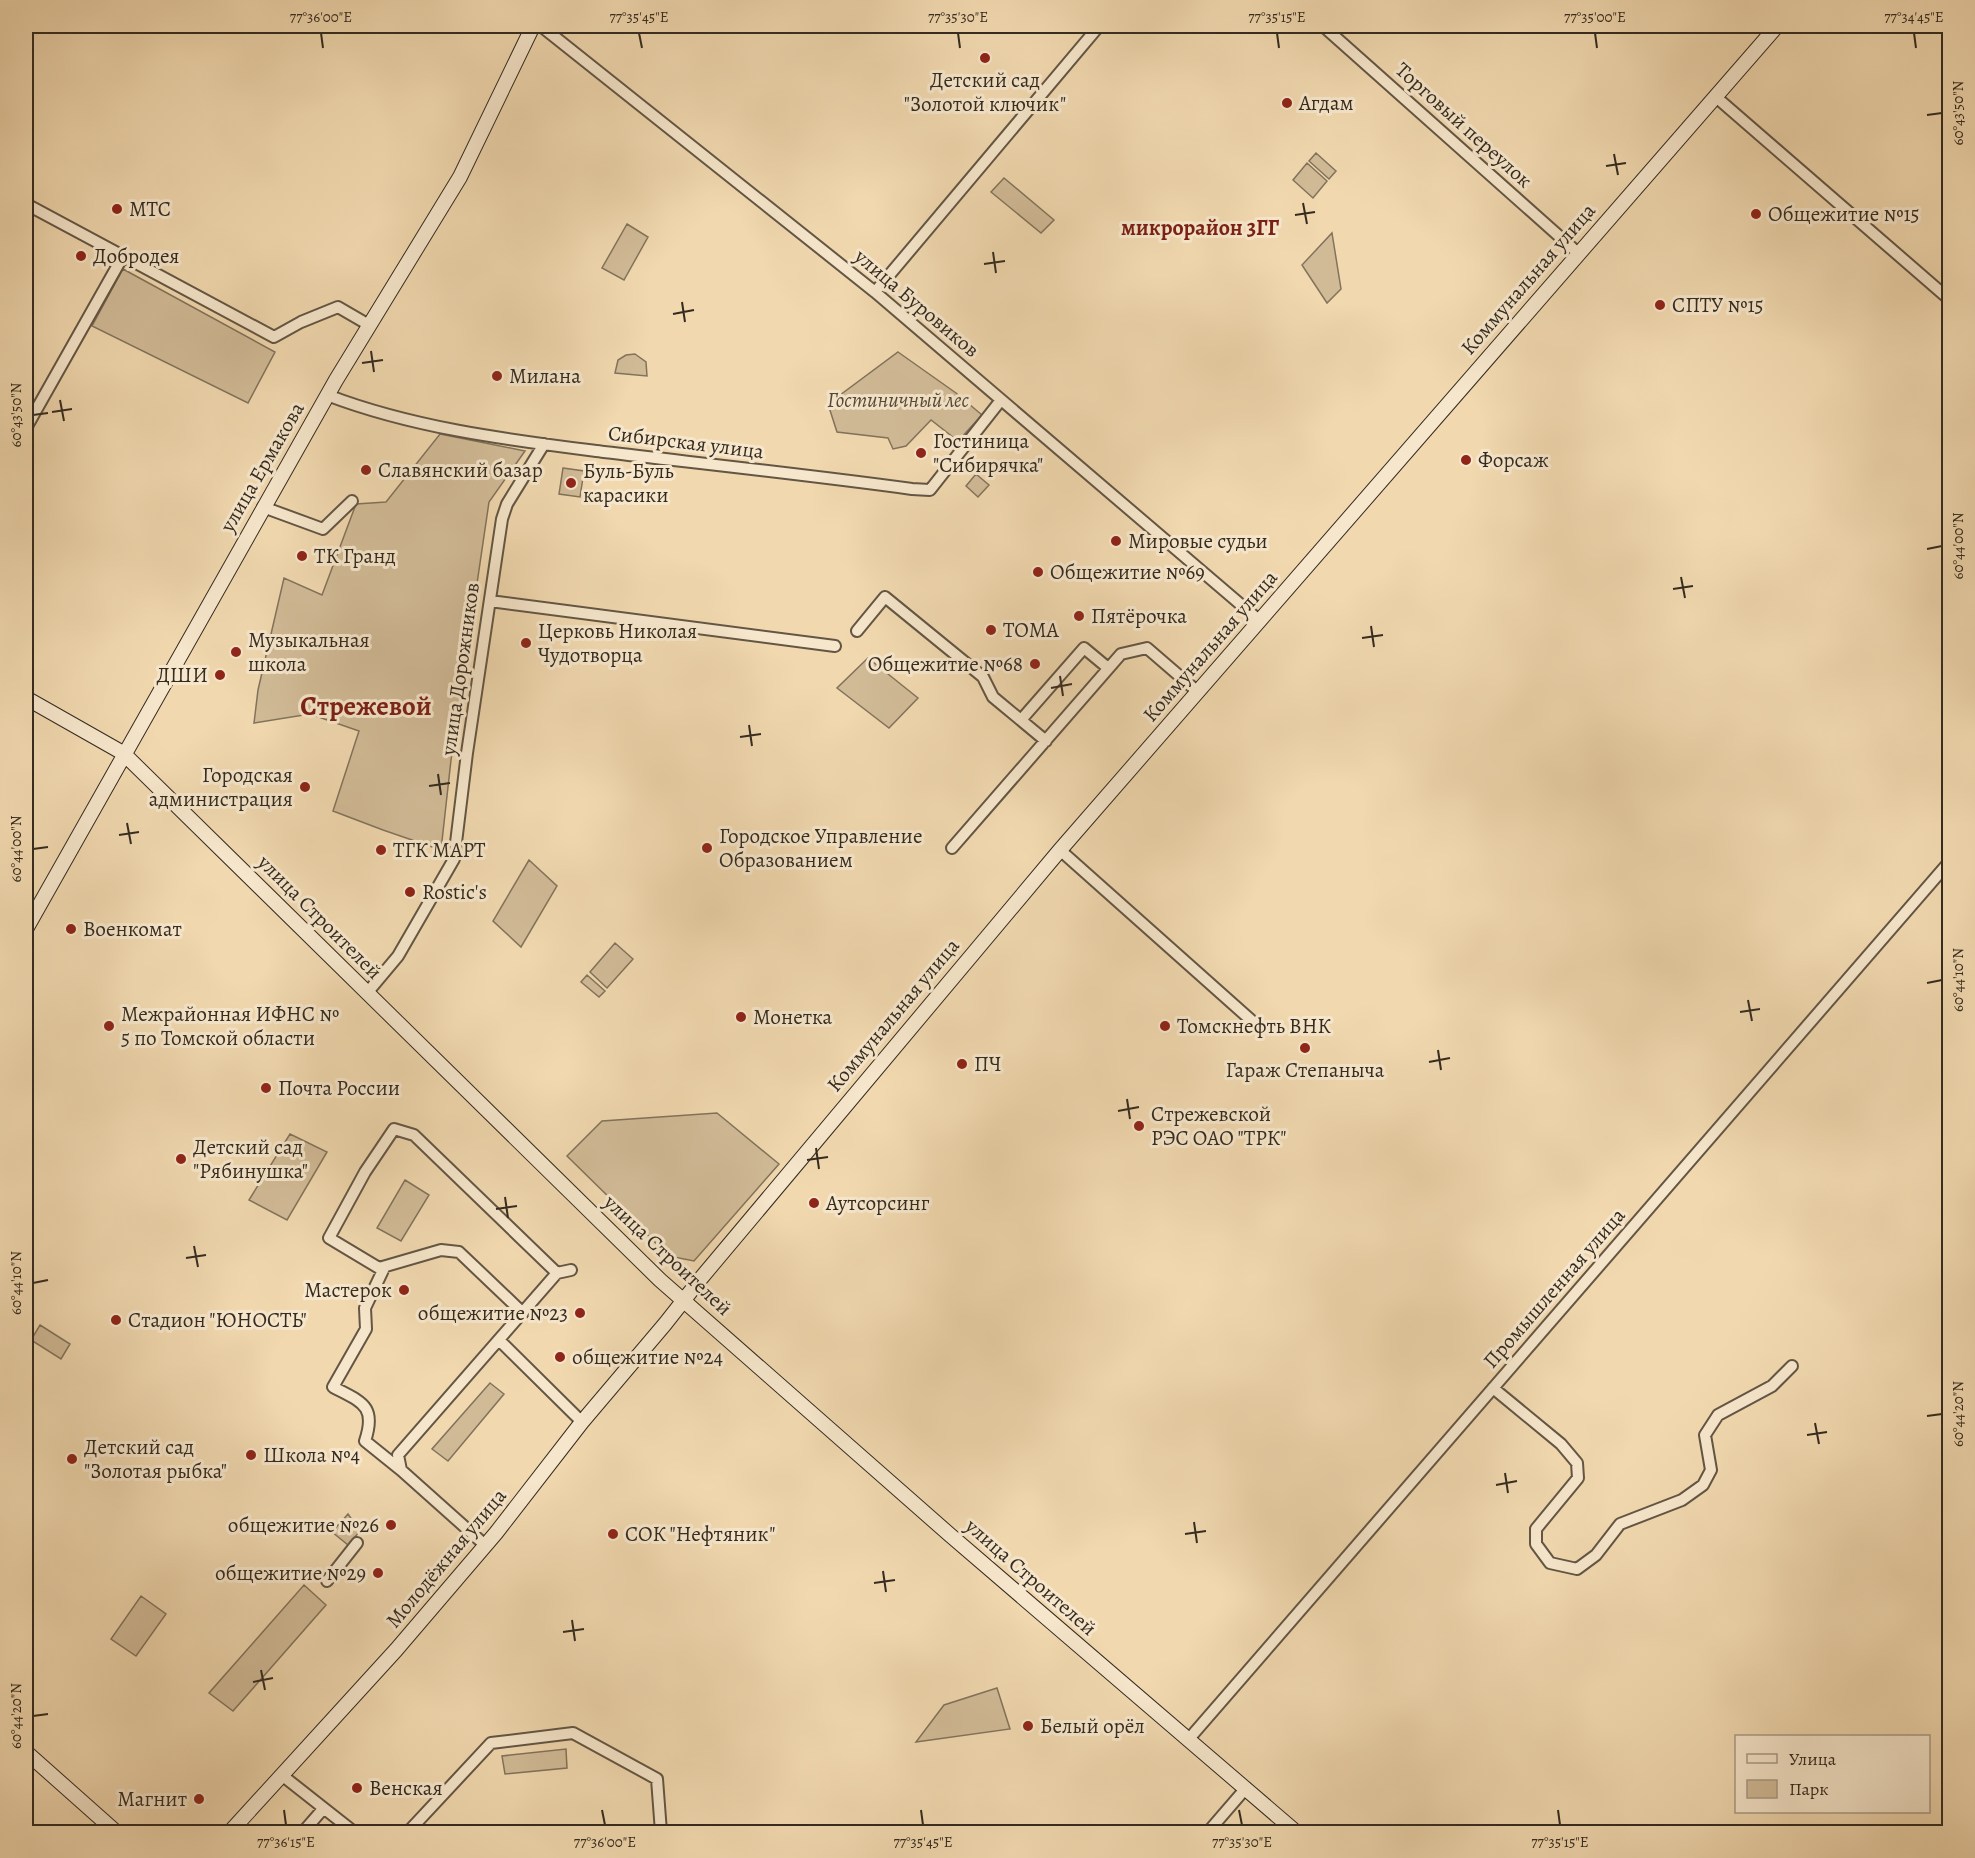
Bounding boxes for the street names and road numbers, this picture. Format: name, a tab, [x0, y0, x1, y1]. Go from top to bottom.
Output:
street label: Торговый переулок	[1389, 56, 1539, 194]
street label: Коммунальная улица	[1454, 197, 1602, 361]
street label: улица Буровиков	[848, 242, 985, 363]
street label: улица Ермакова	[213, 397, 311, 538]
street label: Сибирская улица	[607, 419, 766, 465]
street label: Коммунальная улица	[1136, 564, 1284, 728]
street label: улица Дорожников	[434, 581, 486, 758]
street label: улица Строителей	[251, 848, 388, 985]
street label: Коммунальная улица	[820, 932, 966, 1098]
street label: улица Строителей	[597, 1188, 738, 1322]
street label: Промышленная улица	[1477, 1202, 1632, 1374]
street label: Молодёжная улица	[379, 1482, 513, 1634]
street label: улица Строителей	[959, 1512, 1103, 1642]

